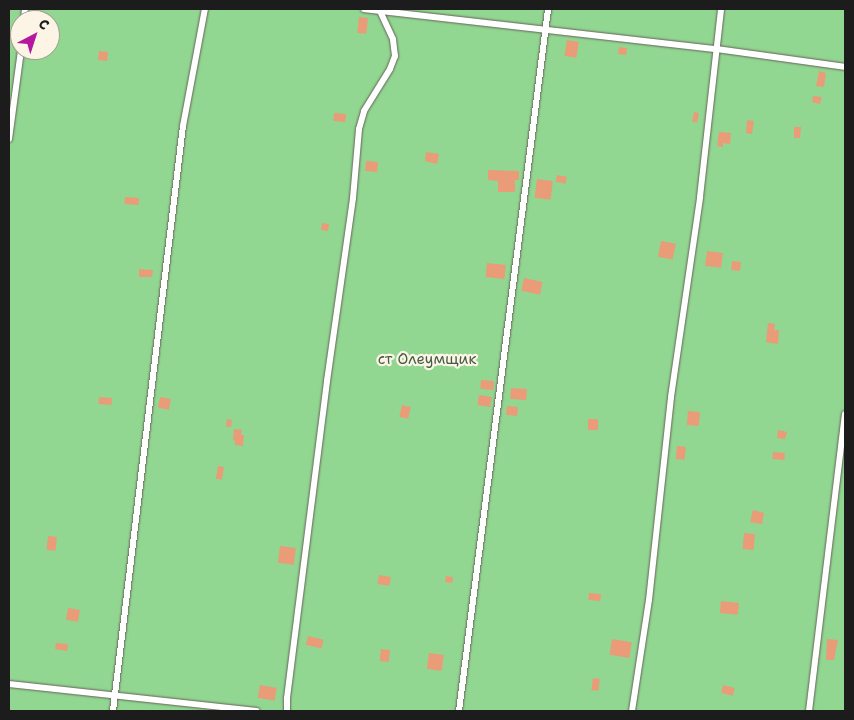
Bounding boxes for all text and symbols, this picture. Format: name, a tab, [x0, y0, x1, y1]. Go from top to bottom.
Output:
north arrow	[10, 10, 60, 60]
text: С	[35, 15, 53, 34]
park label: ст Олеумщик	[378, 351, 476, 369]

